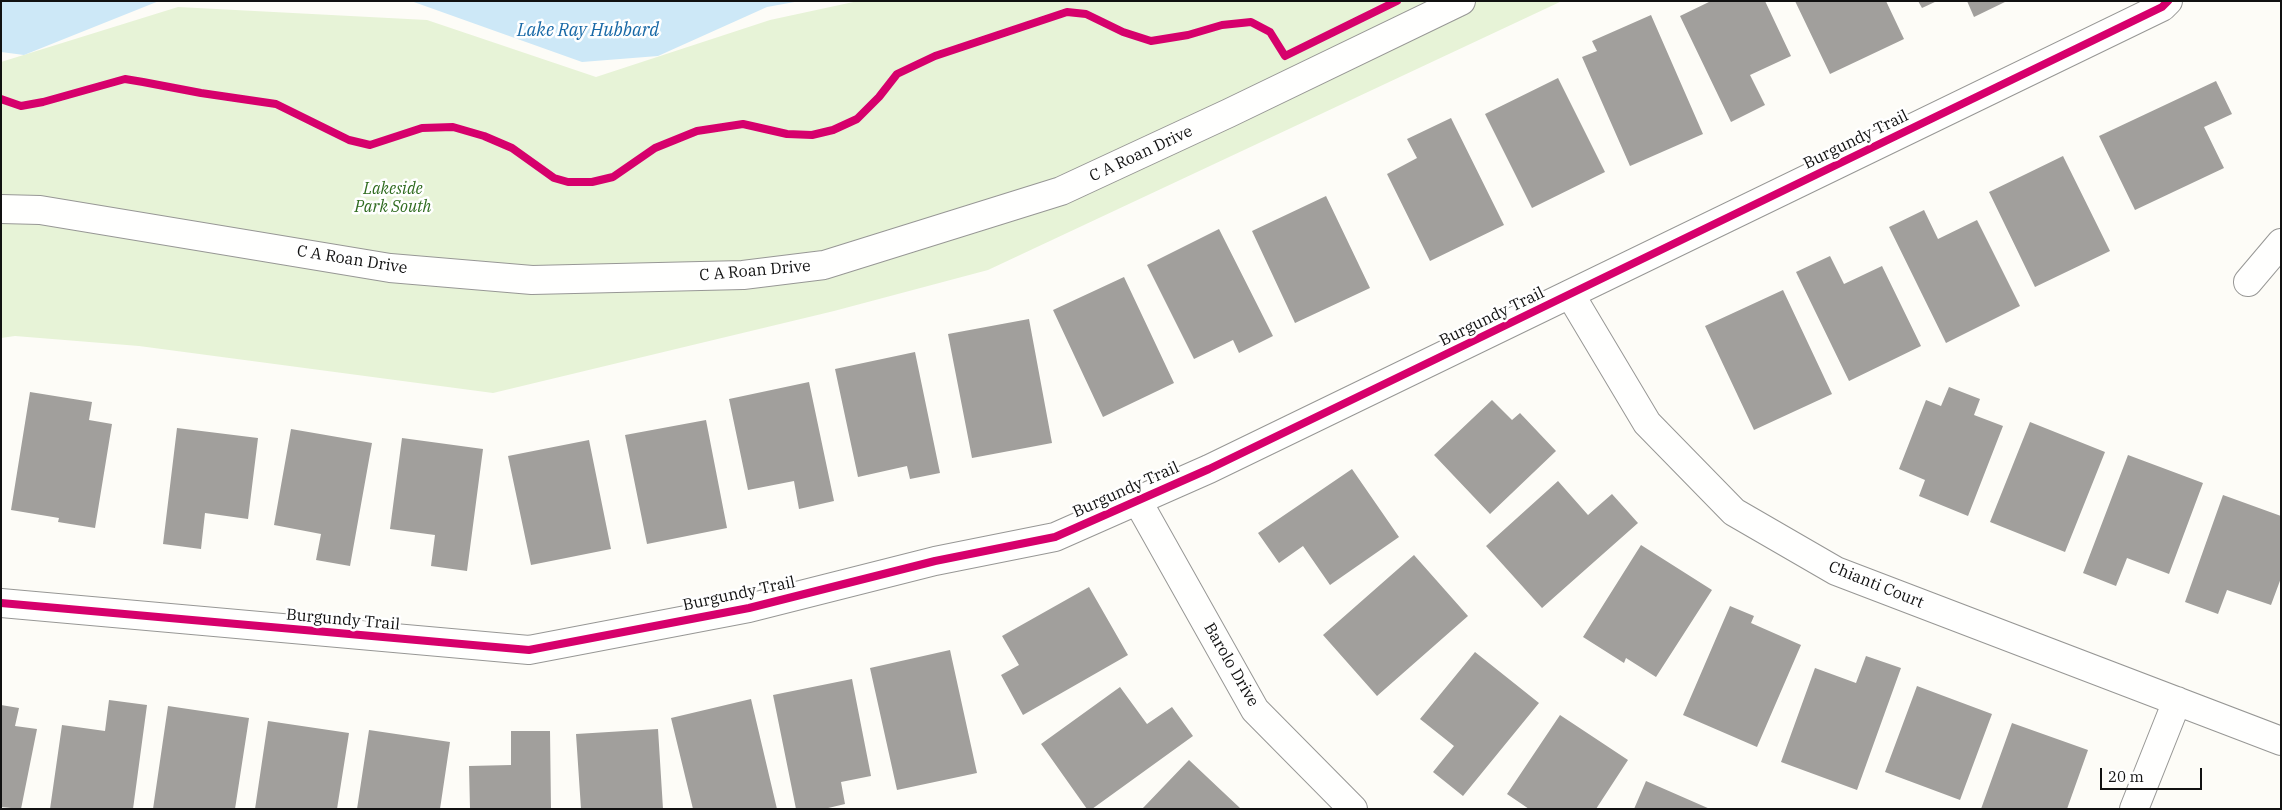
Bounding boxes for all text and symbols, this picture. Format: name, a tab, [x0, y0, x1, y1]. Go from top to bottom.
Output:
water label: Lake Ray Hubbard	[517, 20, 659, 42]
street label: Burgundy Trail	[1800, 106, 1912, 174]
street label: C A Roan Drive	[1086, 122, 1196, 186]
park label: Lakeside Park South	[355, 179, 431, 217]
street label: C A Roan Drive	[295, 242, 409, 278]
street label: C A Roan Drive	[699, 257, 811, 285]
street label: Burgundy Trail	[1436, 283, 1548, 351]
street label: Burgundy Trail	[1070, 458, 1182, 522]
street label: Chianti Court	[1826, 557, 1926, 613]
street label: Burgundy Trail	[681, 573, 797, 615]
street label: Burgundy Trail	[285, 605, 401, 635]
street label: Barolo Drive	[1199, 620, 1263, 710]
scale bar	[2102, 758, 2204, 790]
text: 20 m	[2108, 767, 2144, 786]

